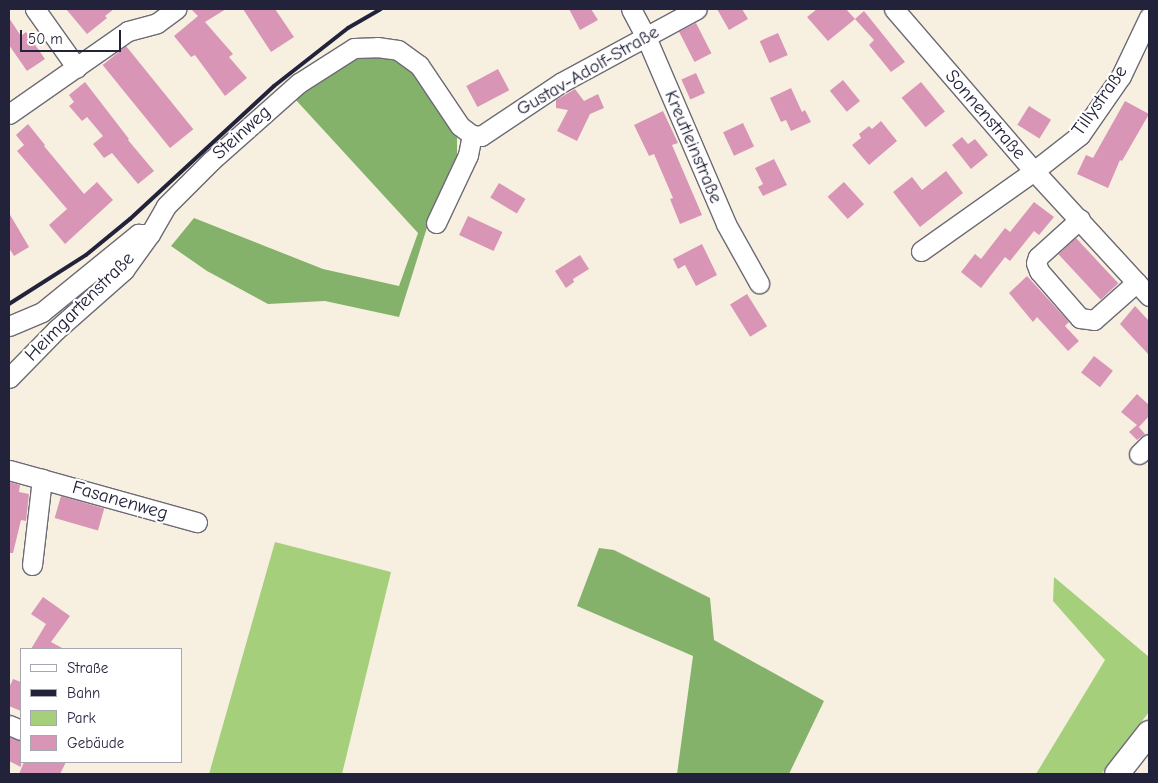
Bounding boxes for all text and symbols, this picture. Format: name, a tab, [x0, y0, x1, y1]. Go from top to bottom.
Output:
scale bar	[22, 20, 124, 52]
street label: Gustav-Adolf-Straße	[513, 21, 663, 121]
text: 50 m	[28, 30, 63, 48]
street label: Tillystraße	[1067, 61, 1133, 141]
street label: Sonnenstraße	[940, 65, 1030, 165]
street label: Kreutleinstraße	[659, 87, 727, 207]
street label: Steinweg	[208, 101, 276, 165]
street label: Heimgartenstraße	[21, 248, 139, 366]
street label: Fasanenweg	[70, 476, 170, 526]
legend	[20, 648, 182, 763]
text: Straße	[67, 659, 108, 677]
text: Bahn	[67, 684, 100, 702]
text: Park	[67, 709, 96, 727]
text: Gebäude	[67, 734, 124, 752]

